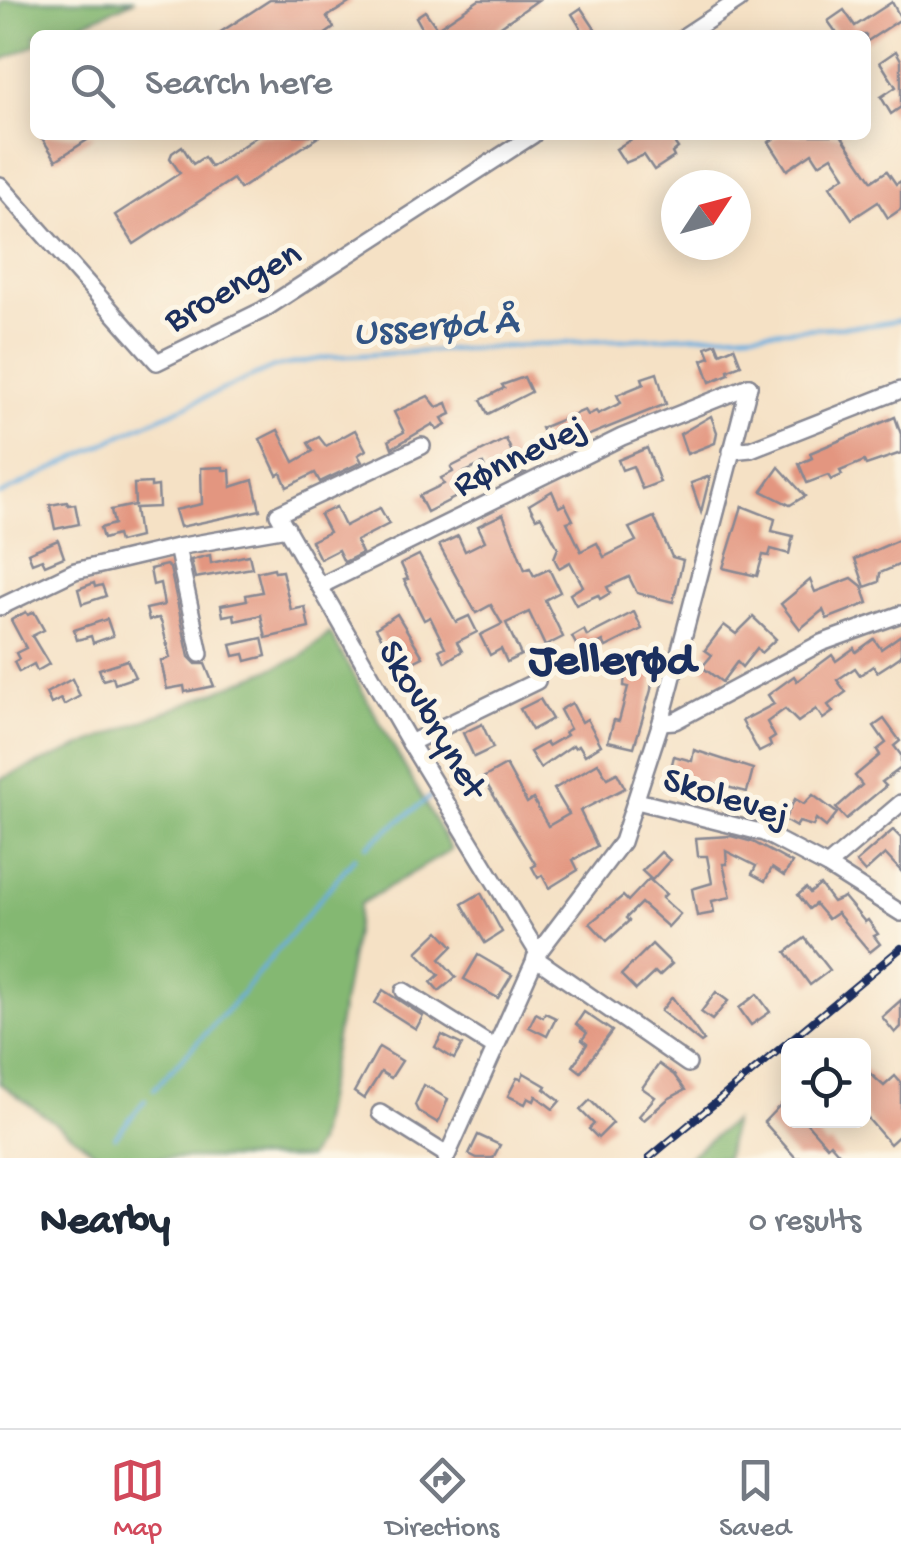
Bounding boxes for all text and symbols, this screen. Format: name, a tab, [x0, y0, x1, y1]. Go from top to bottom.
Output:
search box	[30, 30, 871, 140]
icon: search	[65, 58, 120, 113]
text: Search here	[145, 63, 332, 107]
north arrow	[661, 170, 751, 260]
street label: Broengen	[157, 234, 310, 345]
water label: Usserød Å	[352, 300, 522, 359]
street label: Rønnevej	[447, 407, 594, 509]
street label: Skovbrynet	[366, 634, 496, 811]
district label: Jellerød	[528, 635, 700, 692]
street label: Skolevej	[657, 760, 794, 840]
map controls	[781, 1038, 871, 1128]
button: locate	[781, 1038, 871, 1128]
text: Nearby	[40, 1199, 170, 1248]
text: 0 results	[749, 1204, 861, 1242]
tab: Map	[110, 1453, 165, 1546]
tab: Directions	[385, 1453, 499, 1546]
tab: Saved	[719, 1453, 791, 1546]

